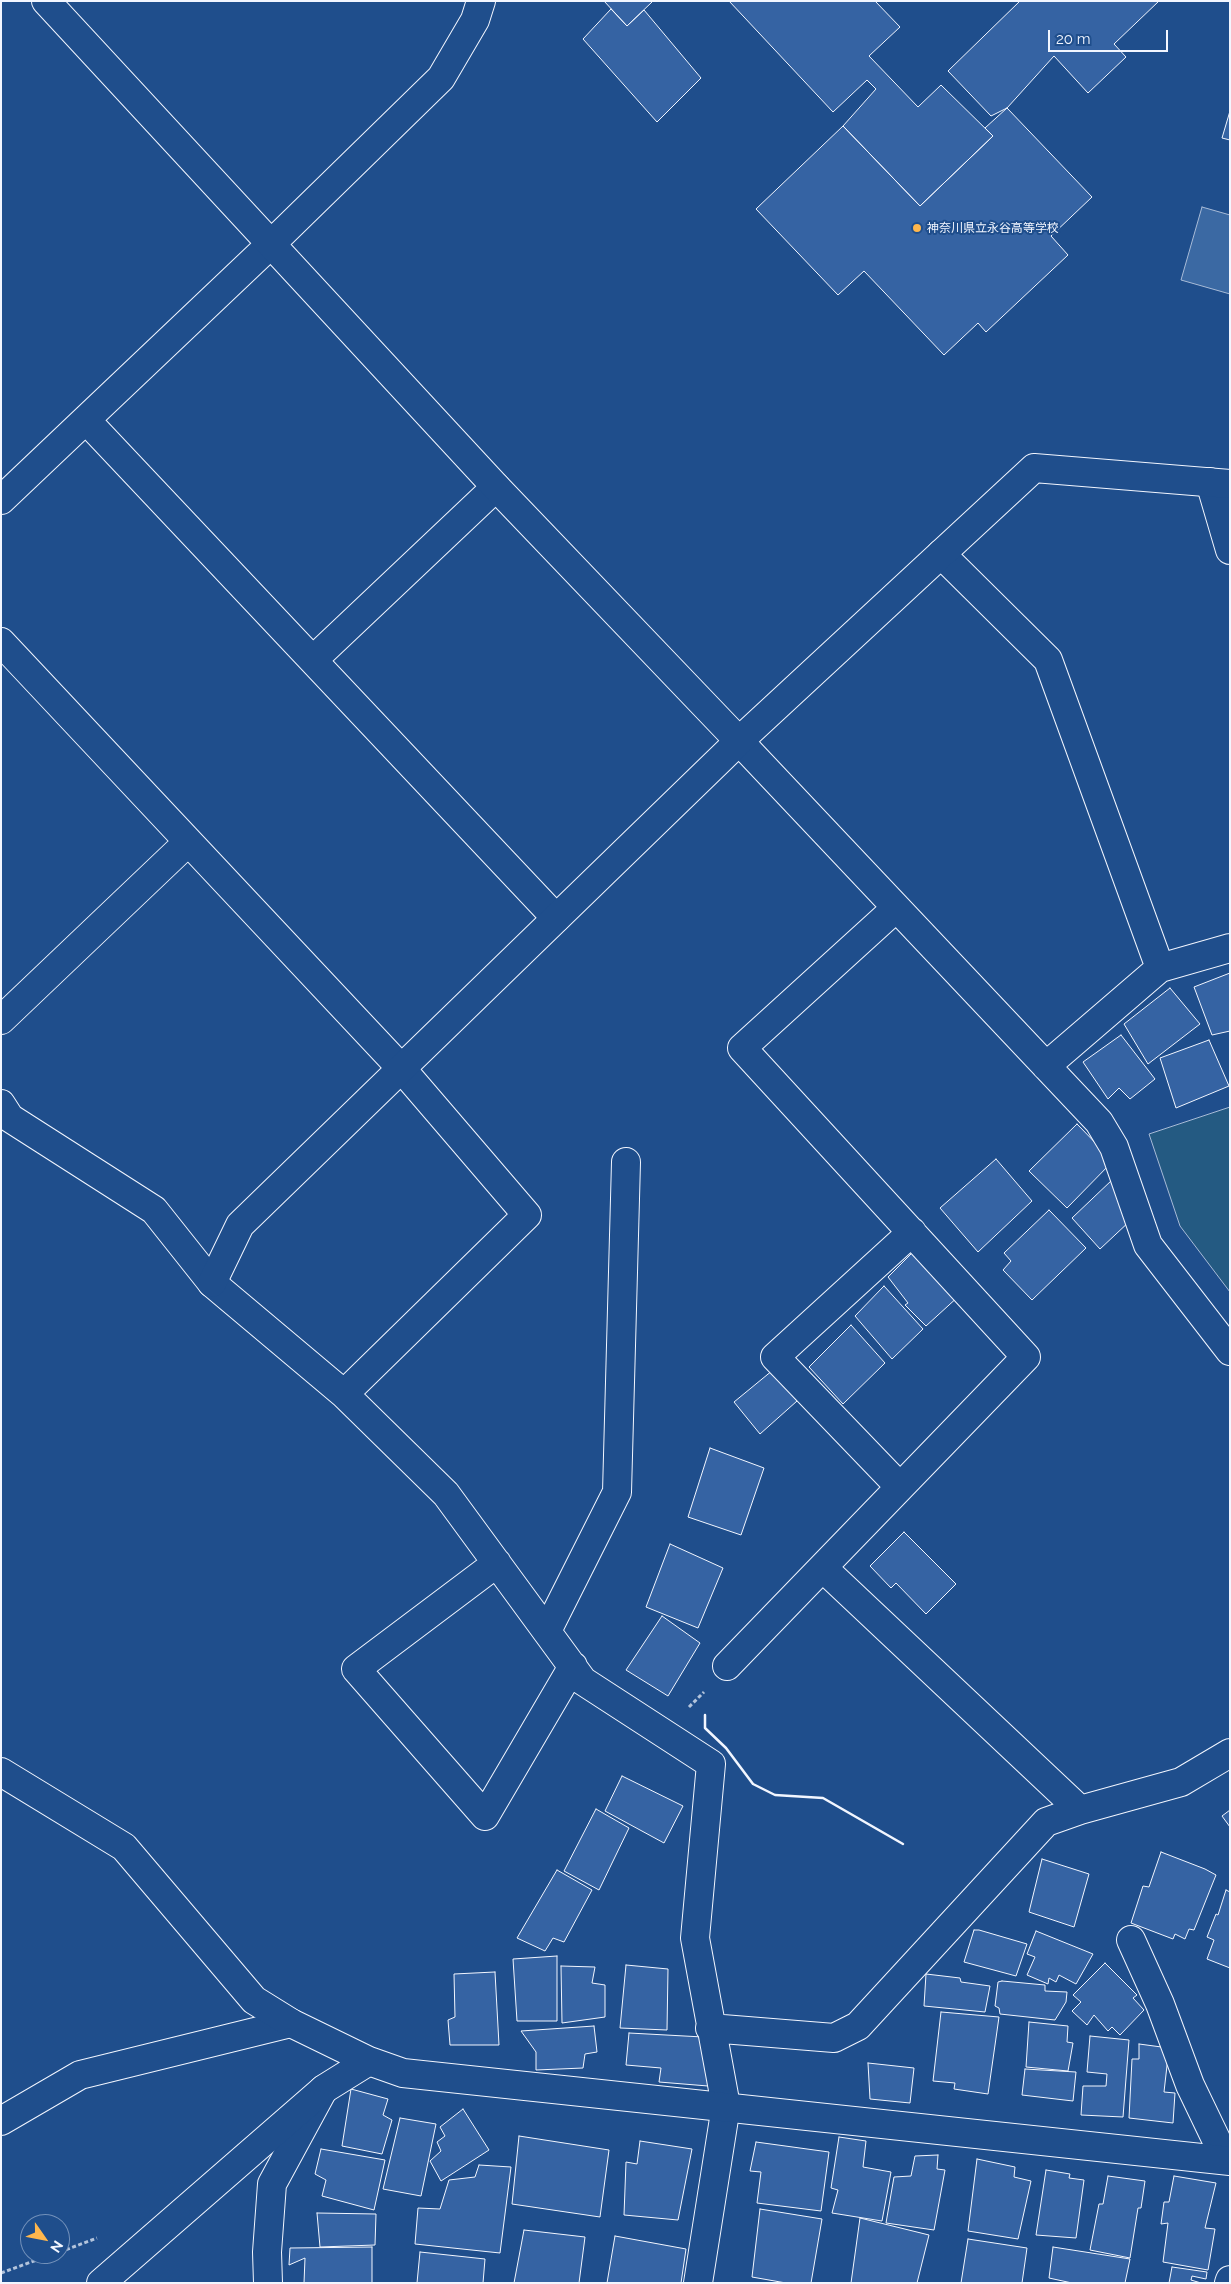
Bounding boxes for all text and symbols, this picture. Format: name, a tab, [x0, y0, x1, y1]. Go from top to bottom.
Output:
scale bar	[1051, 20, 1171, 52]
text: 20 m	[1056, 30, 1091, 48]
place label: 神奈川県立永谷高等学校	[927, 221, 1059, 235]
marker: 神奈川県立永谷高等学校	[911, 222, 923, 234]
north arrow	[20, 2214, 70, 2264]
text: N	[47, 2238, 66, 2255]

